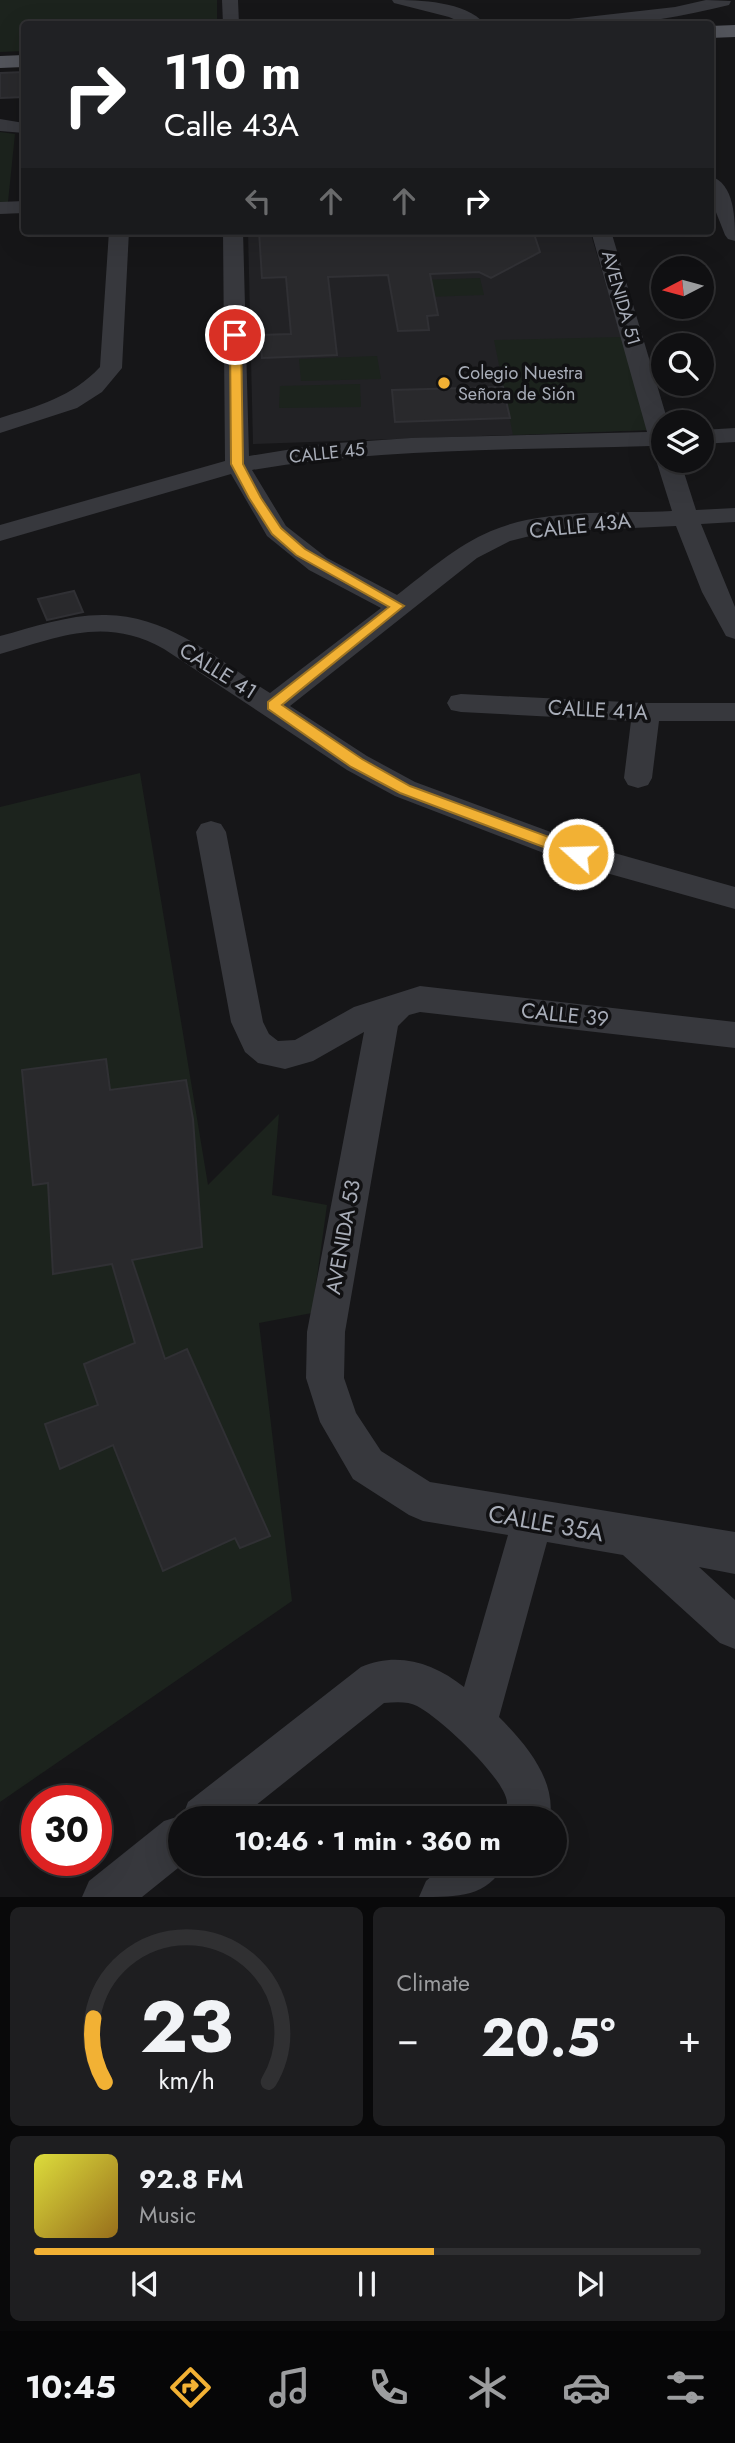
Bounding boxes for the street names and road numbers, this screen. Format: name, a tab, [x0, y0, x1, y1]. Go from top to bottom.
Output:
street label: AVENIDA 51	[595, 248, 647, 348]
street label: CALLE 45	[288, 436, 366, 470]
street label: CALLE 43A	[528, 506, 632, 546]
street label: CALLE 41	[173, 635, 263, 707]
street label: CALLE 41A	[547, 692, 649, 728]
street label: CALLE 39	[520, 995, 610, 1035]
street label: AVENIDA 53	[318, 1177, 368, 1297]
street label: CALLE 35A	[486, 1496, 607, 1550]

